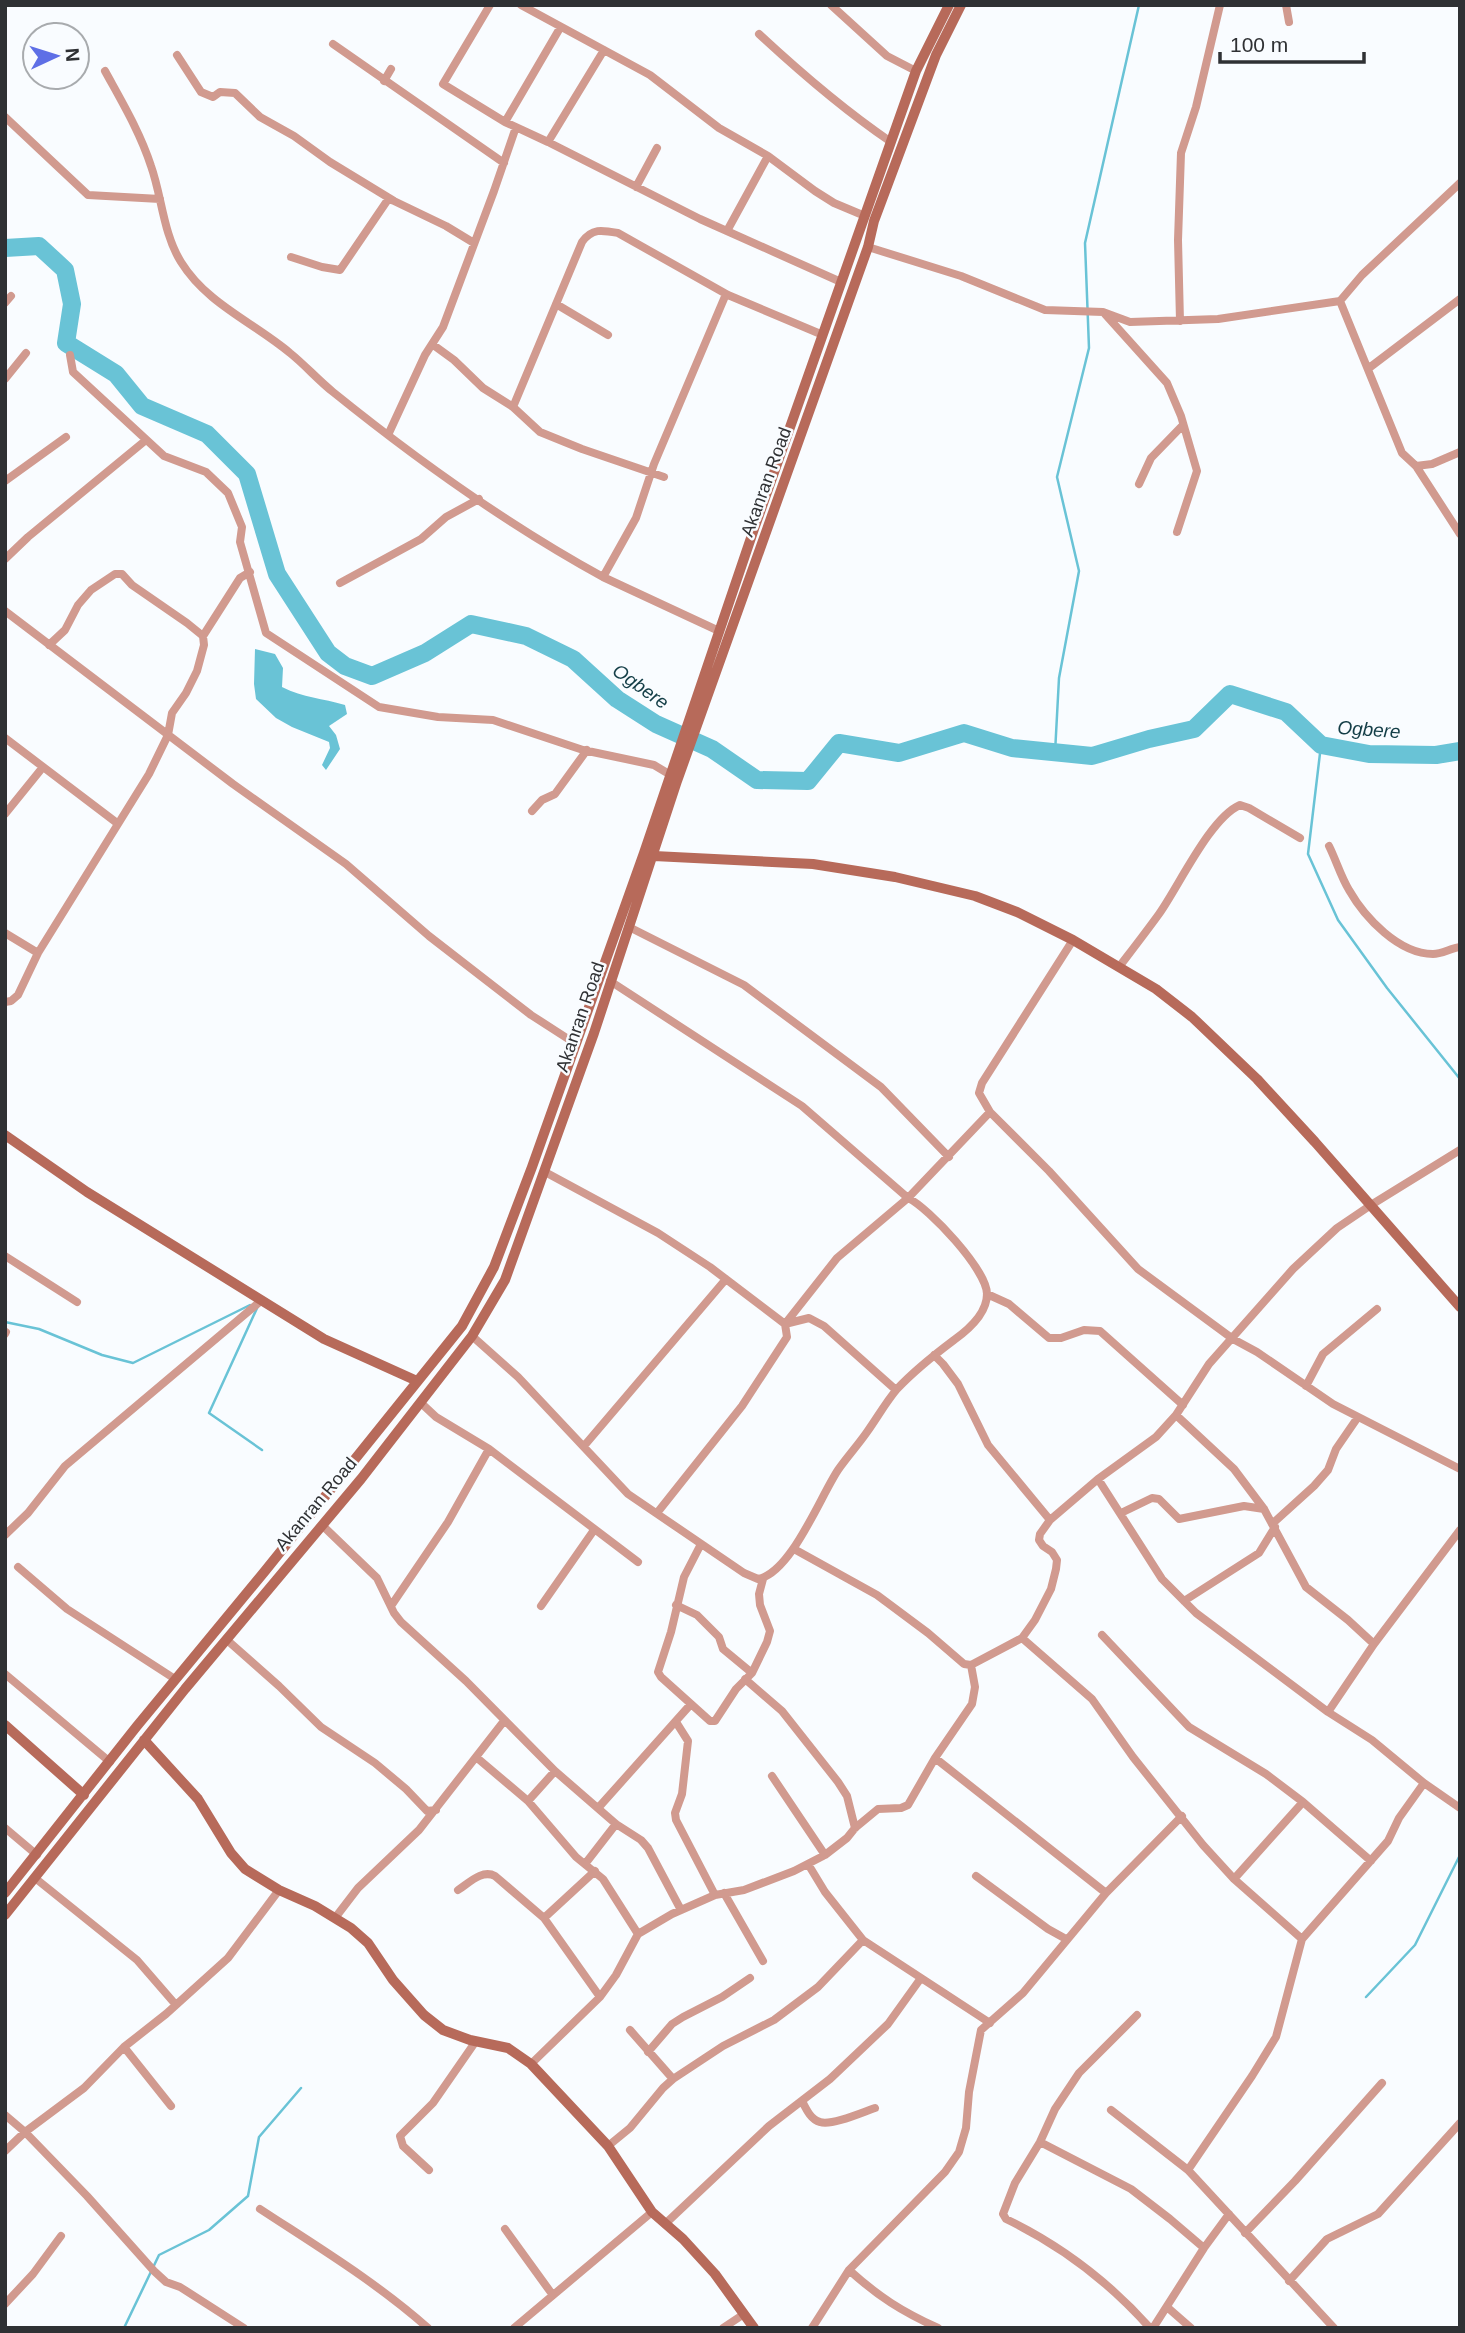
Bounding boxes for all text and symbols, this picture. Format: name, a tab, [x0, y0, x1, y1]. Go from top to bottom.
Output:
north arrow	[21, 21, 91, 91]
scale bar	[1220, 21, 1364, 65]
text: 100 m	[1230, 33, 1288, 56]
text: N	[62, 47, 83, 62]
street label: Akanran Road	[737, 425, 795, 539]
water label: Ogbere	[609, 660, 673, 713]
water label: Ogbere	[1337, 717, 1401, 742]
street label: Akanran Road	[552, 959, 608, 1075]
street label: Akanran Road	[271, 1453, 361, 1555]

